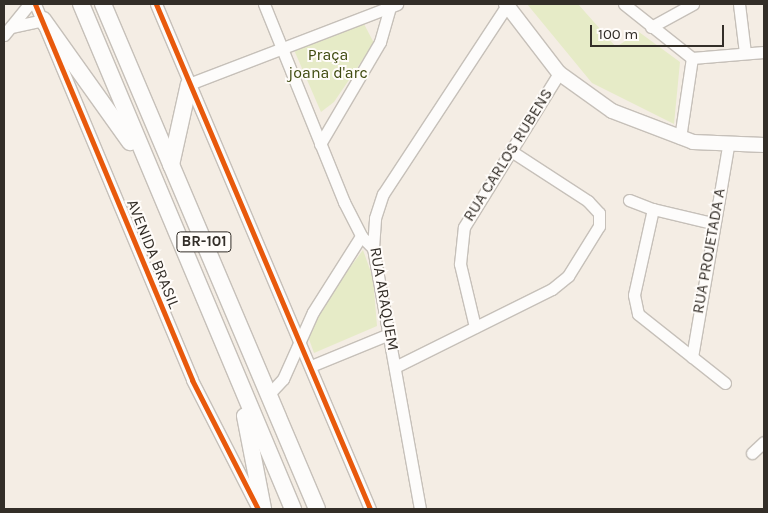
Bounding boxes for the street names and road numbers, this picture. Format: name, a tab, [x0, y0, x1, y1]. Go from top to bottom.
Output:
street label: RUA CARLOS RUBENS	[459, 85, 557, 225]
street label: RUA PROJETADA A	[689, 187, 729, 315]
street label: AVENIDA BRASIL	[122, 196, 184, 312]
road number: BR-101	[175, 230, 233, 254]
street label: RUA ARAQUEM	[365, 246, 403, 352]

